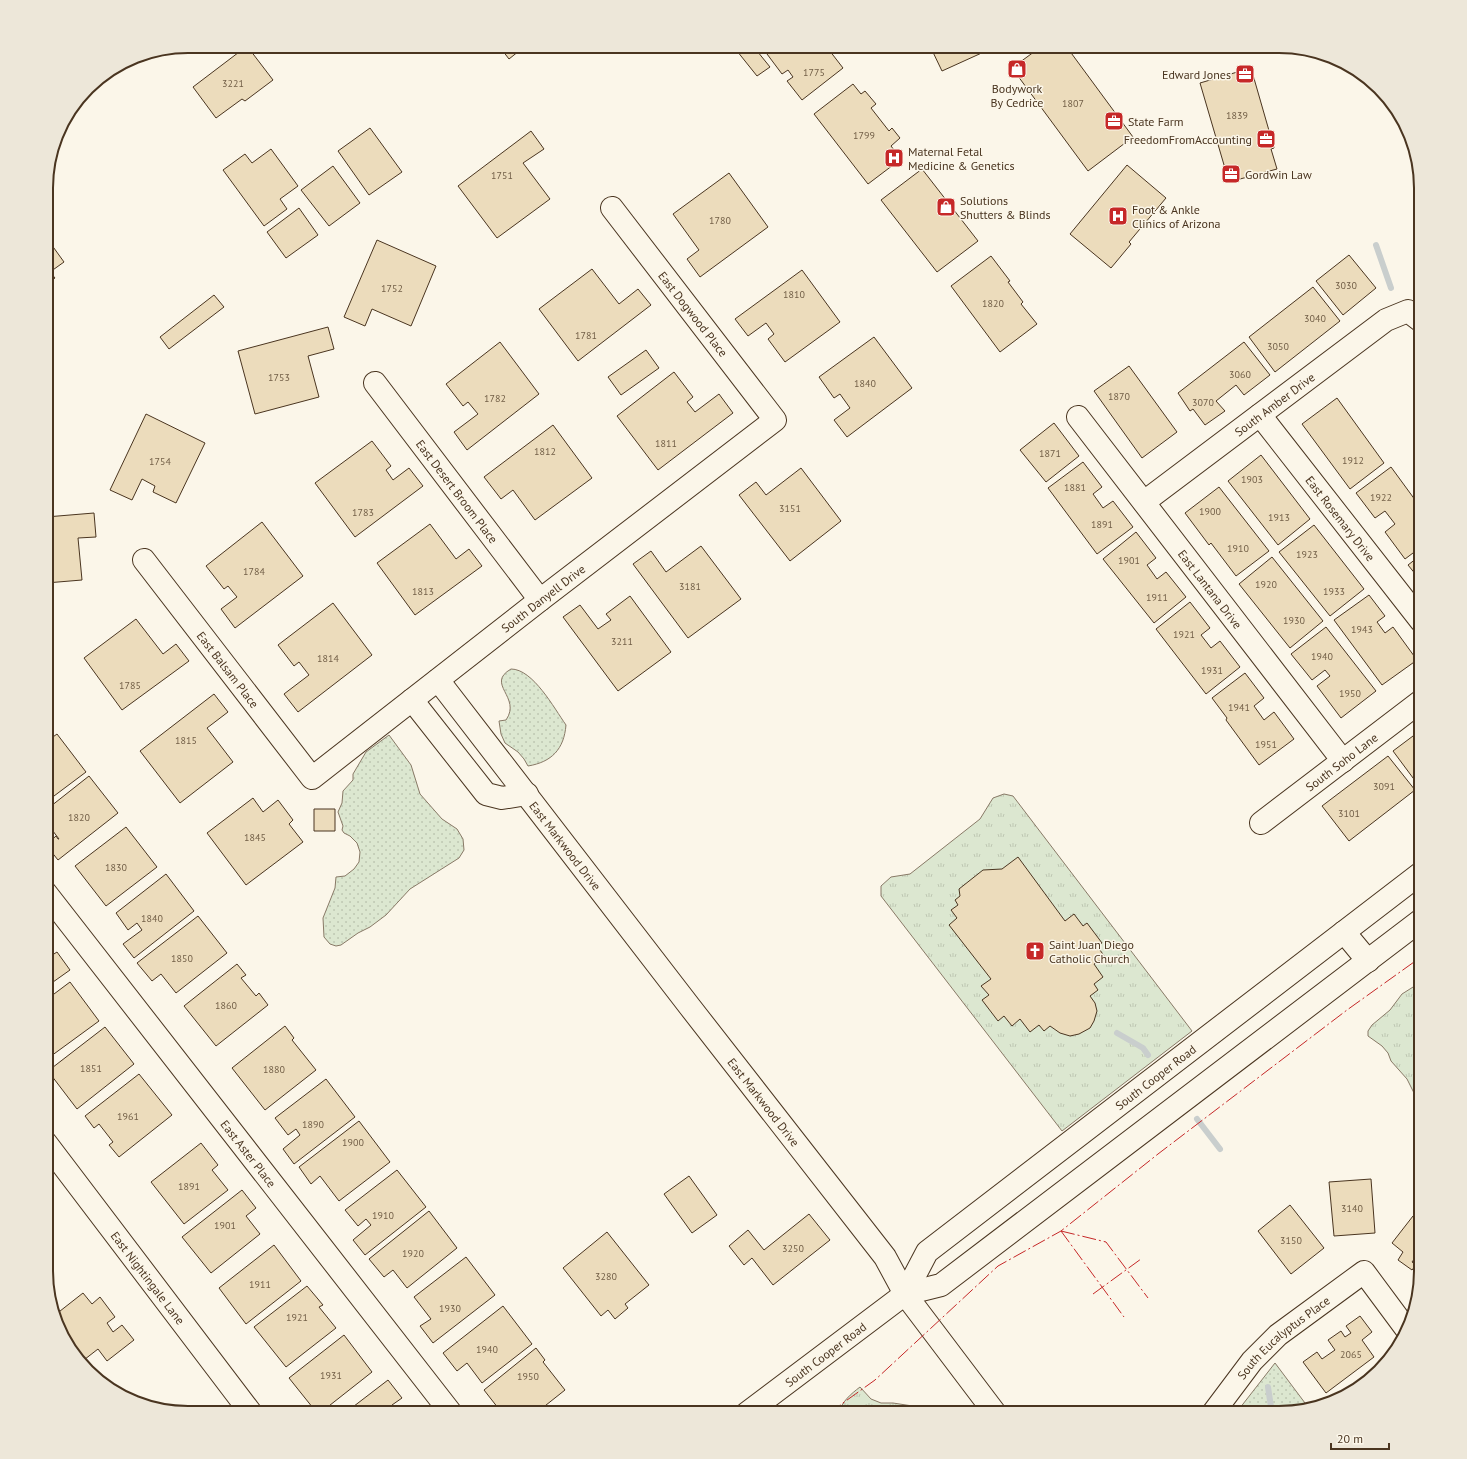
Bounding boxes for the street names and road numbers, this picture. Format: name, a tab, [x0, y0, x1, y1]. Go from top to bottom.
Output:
street label: East Dogwood Place	[655, 268, 731, 360]
street label: South Amber Drive	[1231, 369, 1317, 439]
street label: East Desert Broom Place	[413, 437, 501, 546]
street label: East Rosemary Drive	[1303, 473, 1379, 564]
street label: East Lantana Drive	[1175, 546, 1246, 631]
street label: South Danyell Drive	[498, 561, 588, 635]
street label: East Balsam Place	[194, 628, 262, 711]
street label: South Soho Lane	[1302, 729, 1380, 794]
street label: East Markwood Drive	[527, 798, 605, 893]
street label: South Cooper Road	[1112, 1041, 1199, 1113]
street label: East Markwood Drive	[725, 1054, 803, 1149]
street label: East Aster Place	[218, 1117, 280, 1190]
street label: East Nightingale Lane	[108, 1228, 188, 1327]
street label: South Eucalyptus Place	[1234, 1292, 1332, 1382]
street label: South Cooper Road	[782, 1319, 869, 1389]

